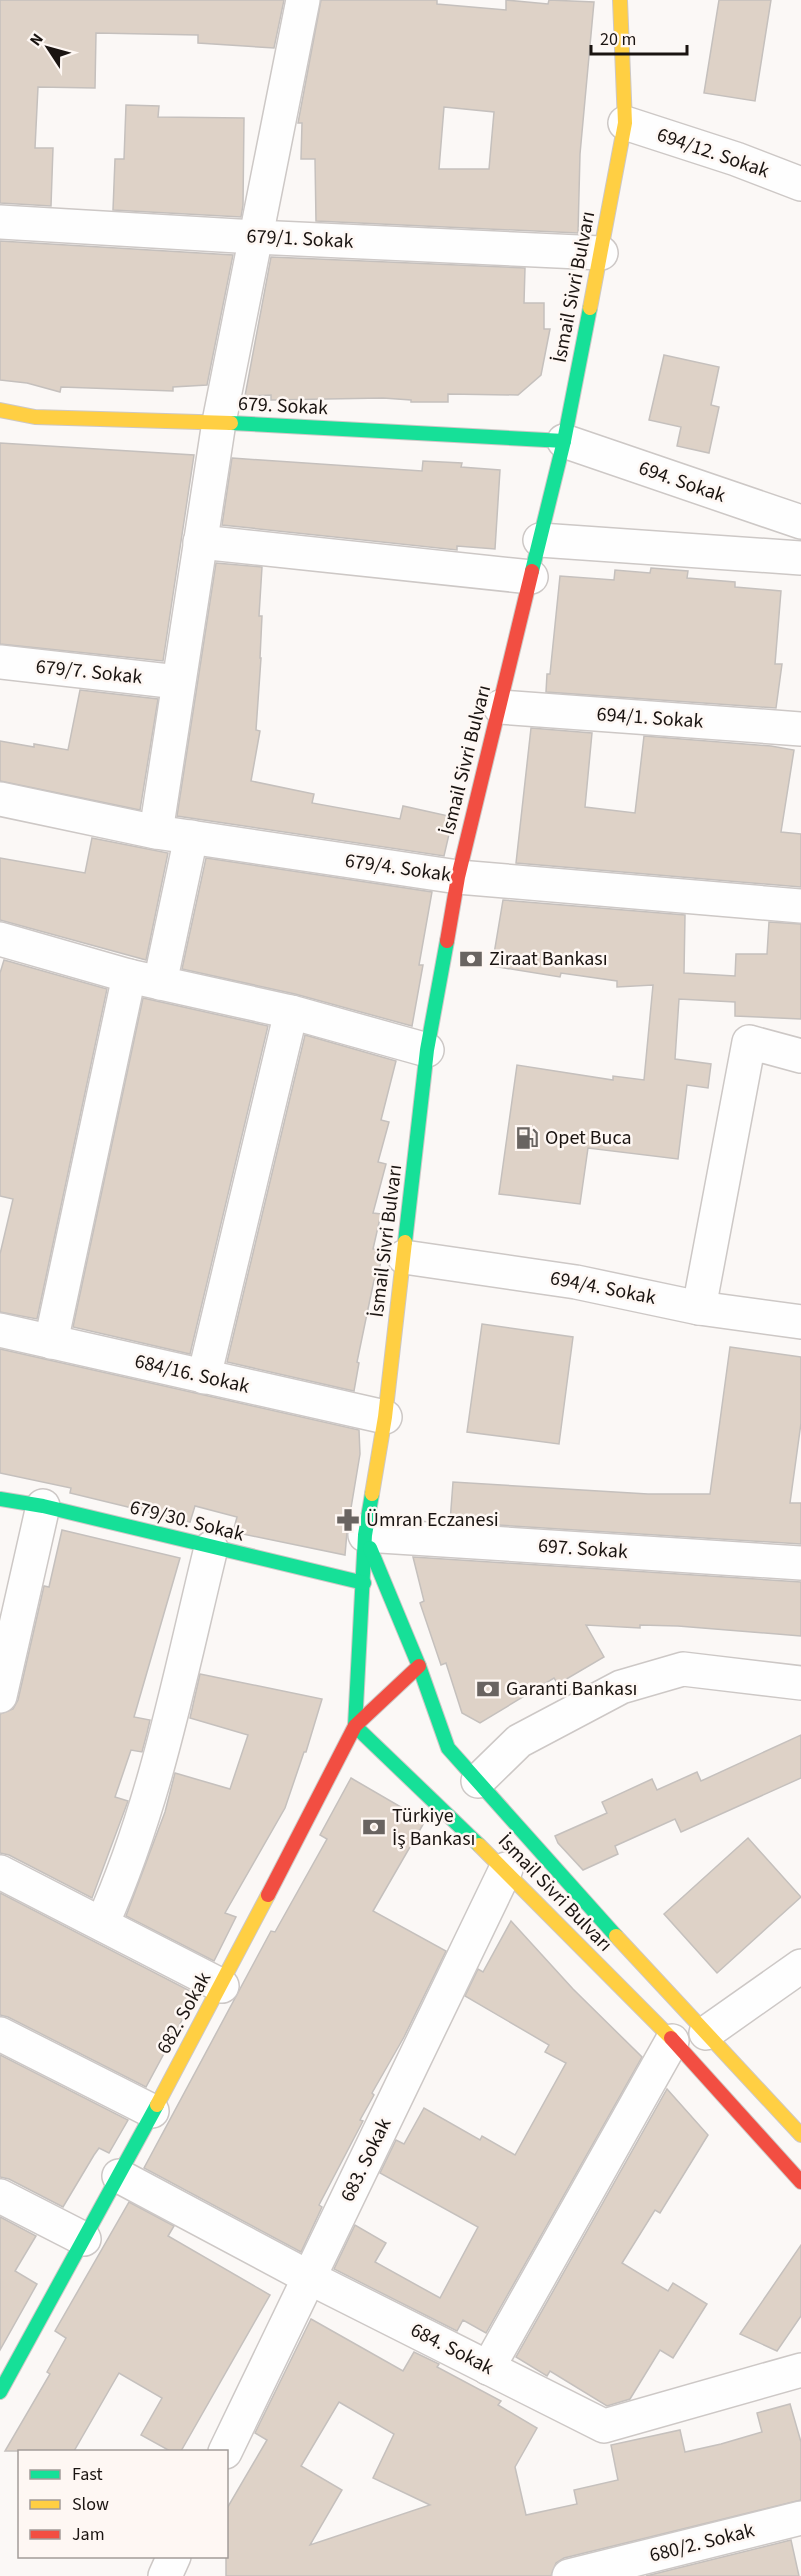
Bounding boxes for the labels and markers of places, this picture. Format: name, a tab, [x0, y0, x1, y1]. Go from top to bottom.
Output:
place label: Ziraat Bankası	[489, 945, 608, 973]
bank icon: Ziraat Bankası	[458, 946, 484, 972]
place label: Opet Buca	[545, 1124, 632, 1152]
fuel station icon: Opet Buca	[514, 1125, 540, 1151]
place label: Ümran Eczanesi	[366, 1506, 499, 1534]
pharmacy icon: Ümran Eczanesi	[335, 1507, 361, 1533]
place label: Garanti Bankası	[506, 1675, 637, 1703]
bank icon: Garanti Bankası	[475, 1676, 501, 1702]
place label: Türkiye İş Bankası	[392, 1802, 476, 1853]
bank icon: Türkiye İş Bankası	[361, 1814, 387, 1840]

